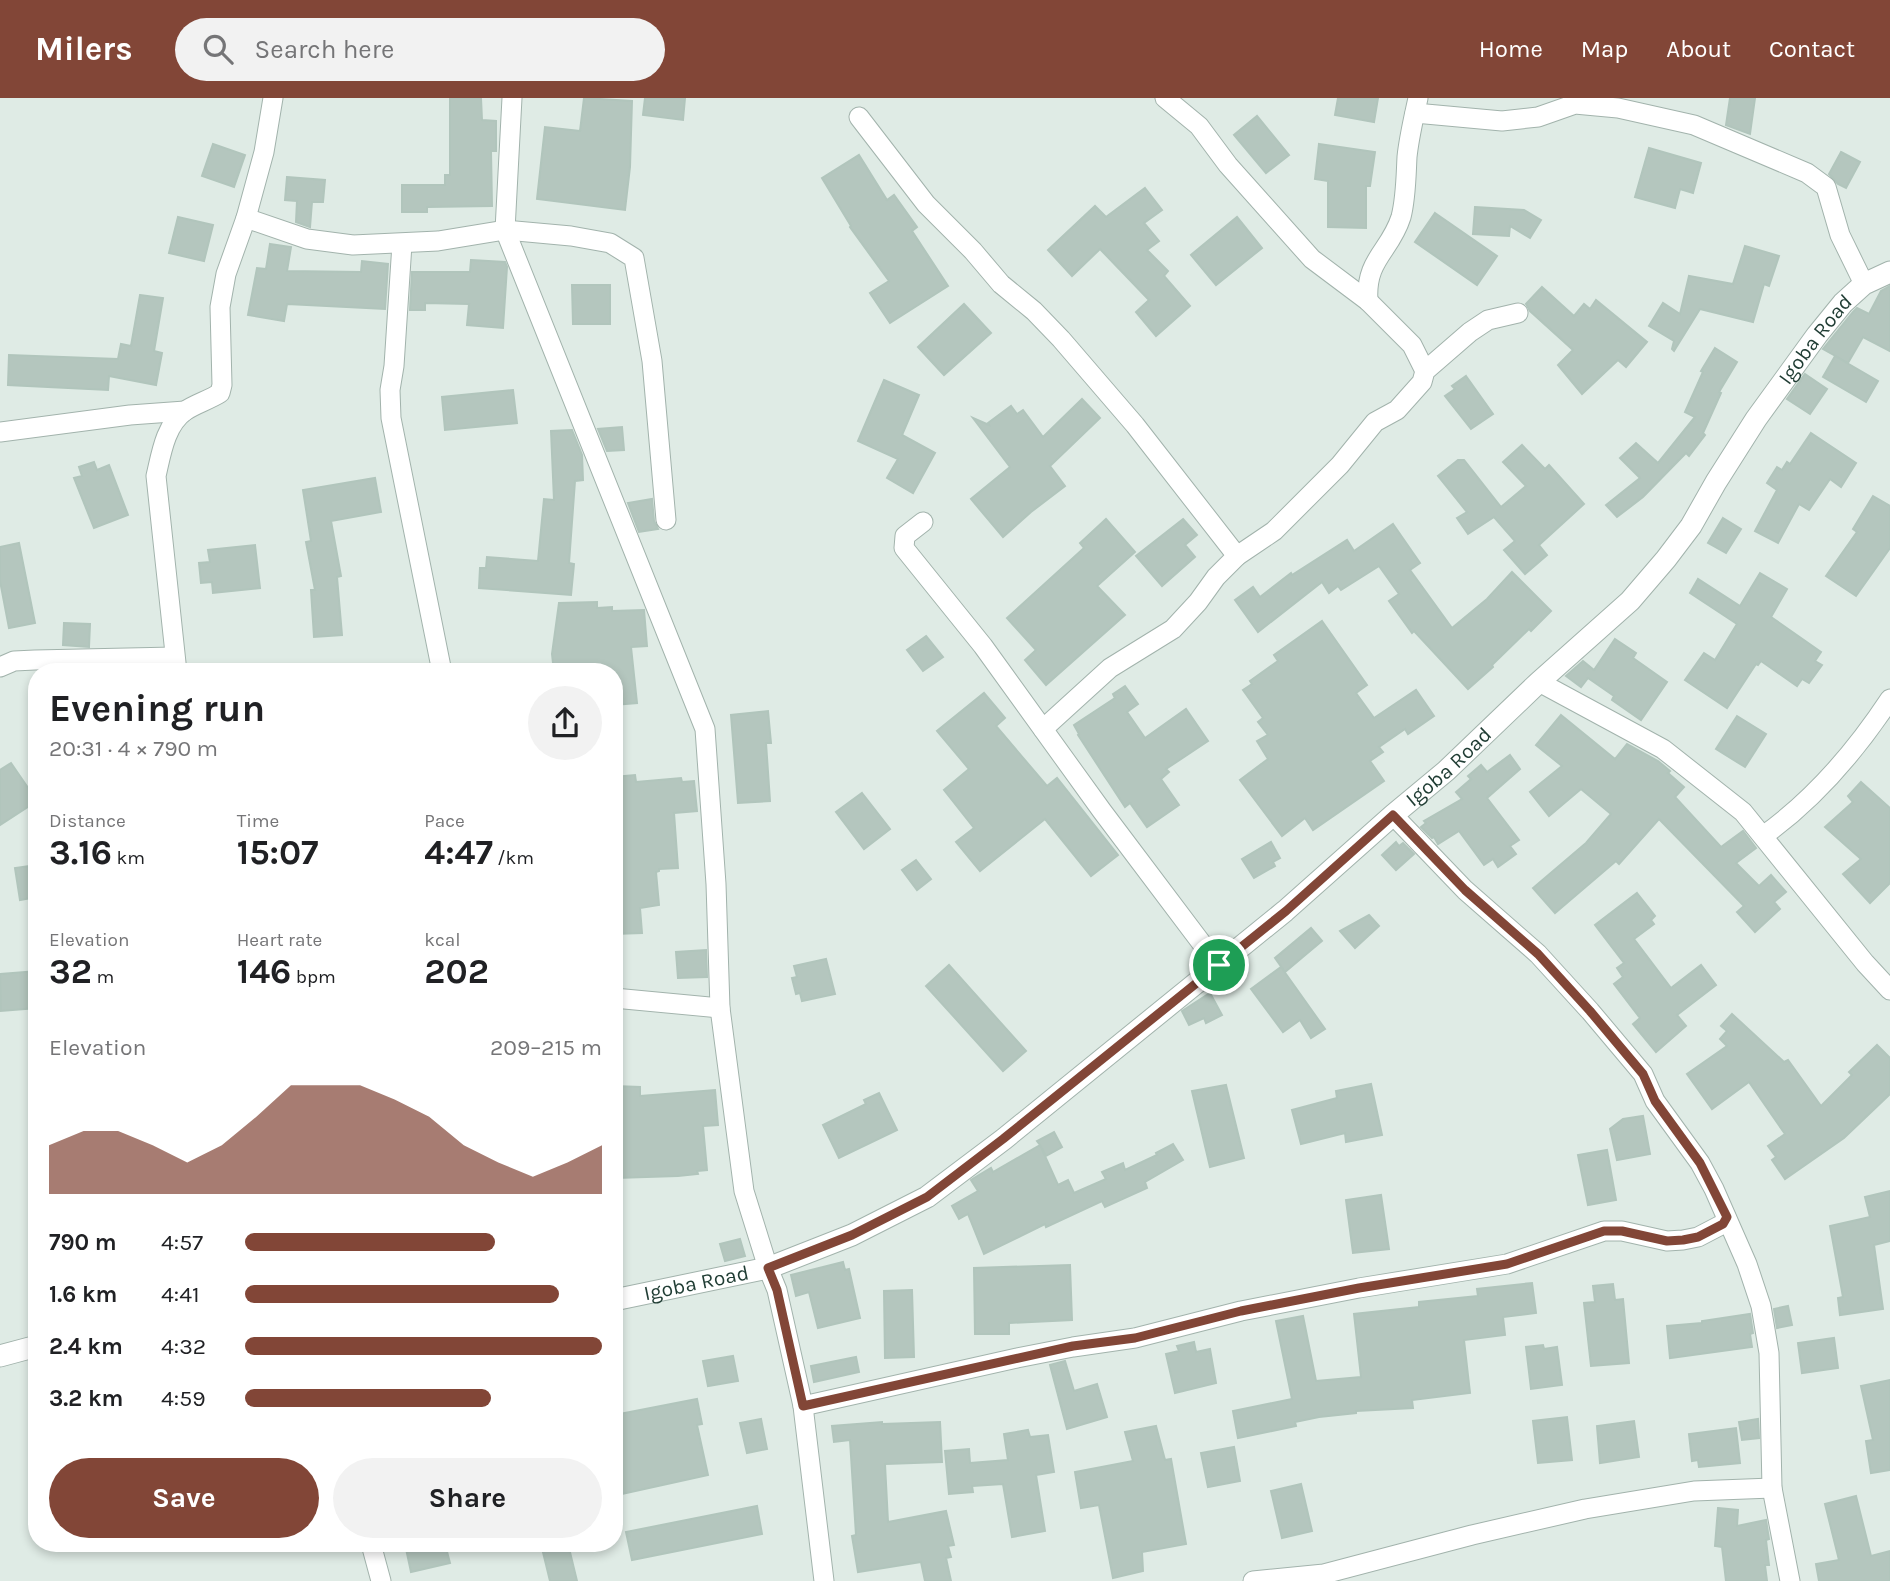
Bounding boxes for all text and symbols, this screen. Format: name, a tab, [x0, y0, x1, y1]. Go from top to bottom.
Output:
search box	[175, 18, 665, 81]
text: Milers	[35, 30, 133, 68]
icon: search	[199, 30, 237, 68]
text: Search here	[255, 34, 394, 65]
text: Home	[1479, 35, 1543, 63]
text: Map	[1581, 35, 1628, 63]
text: About	[1666, 35, 1731, 63]
text: Contact	[1769, 35, 1855, 63]
street label: Igoba Road	[1773, 289, 1857, 389]
text: Evening run	[49, 686, 265, 731]
button: share	[528, 686, 602, 760]
street label: Igoba Road	[1401, 722, 1496, 811]
text: 20:31 · 4 × 790 m	[49, 735, 218, 762]
text: Distance	[49, 810, 126, 832]
text: Time	[237, 810, 279, 832]
text: Pace	[424, 810, 465, 832]
text: 3.16	[49, 832, 112, 873]
text: 15:07	[237, 832, 319, 873]
text: 4:47	[424, 832, 493, 873]
text: km	[112, 847, 145, 869]
text: /km	[493, 847, 534, 869]
text: Elevation	[49, 929, 129, 951]
text: Heart rate	[237, 929, 322, 951]
text: kcal	[424, 929, 461, 951]
pin	[1189, 935, 1249, 995]
icon: arrive	[1200, 946, 1238, 984]
text: 32	[49, 951, 92, 992]
text: 146	[237, 951, 291, 992]
text: 202	[424, 951, 489, 992]
text: m	[92, 966, 114, 988]
text: bpm	[291, 966, 336, 988]
text: Elevation	[49, 1034, 146, 1061]
text: 209–215 m	[490, 1034, 602, 1061]
text: 790 m	[49, 1229, 117, 1256]
text: 4:57	[161, 1229, 203, 1256]
street label: Igoba Road	[642, 1260, 751, 1306]
text: 1.6 km	[49, 1281, 117, 1308]
text: 4:41	[161, 1281, 200, 1308]
text: 2.4 km	[49, 1333, 123, 1360]
text: 4:32	[161, 1333, 206, 1360]
text: 3.2 km	[49, 1385, 123, 1412]
text: 4:59	[161, 1385, 205, 1412]
button: Save	[49, 1458, 319, 1538]
button: Share	[333, 1458, 602, 1538]

